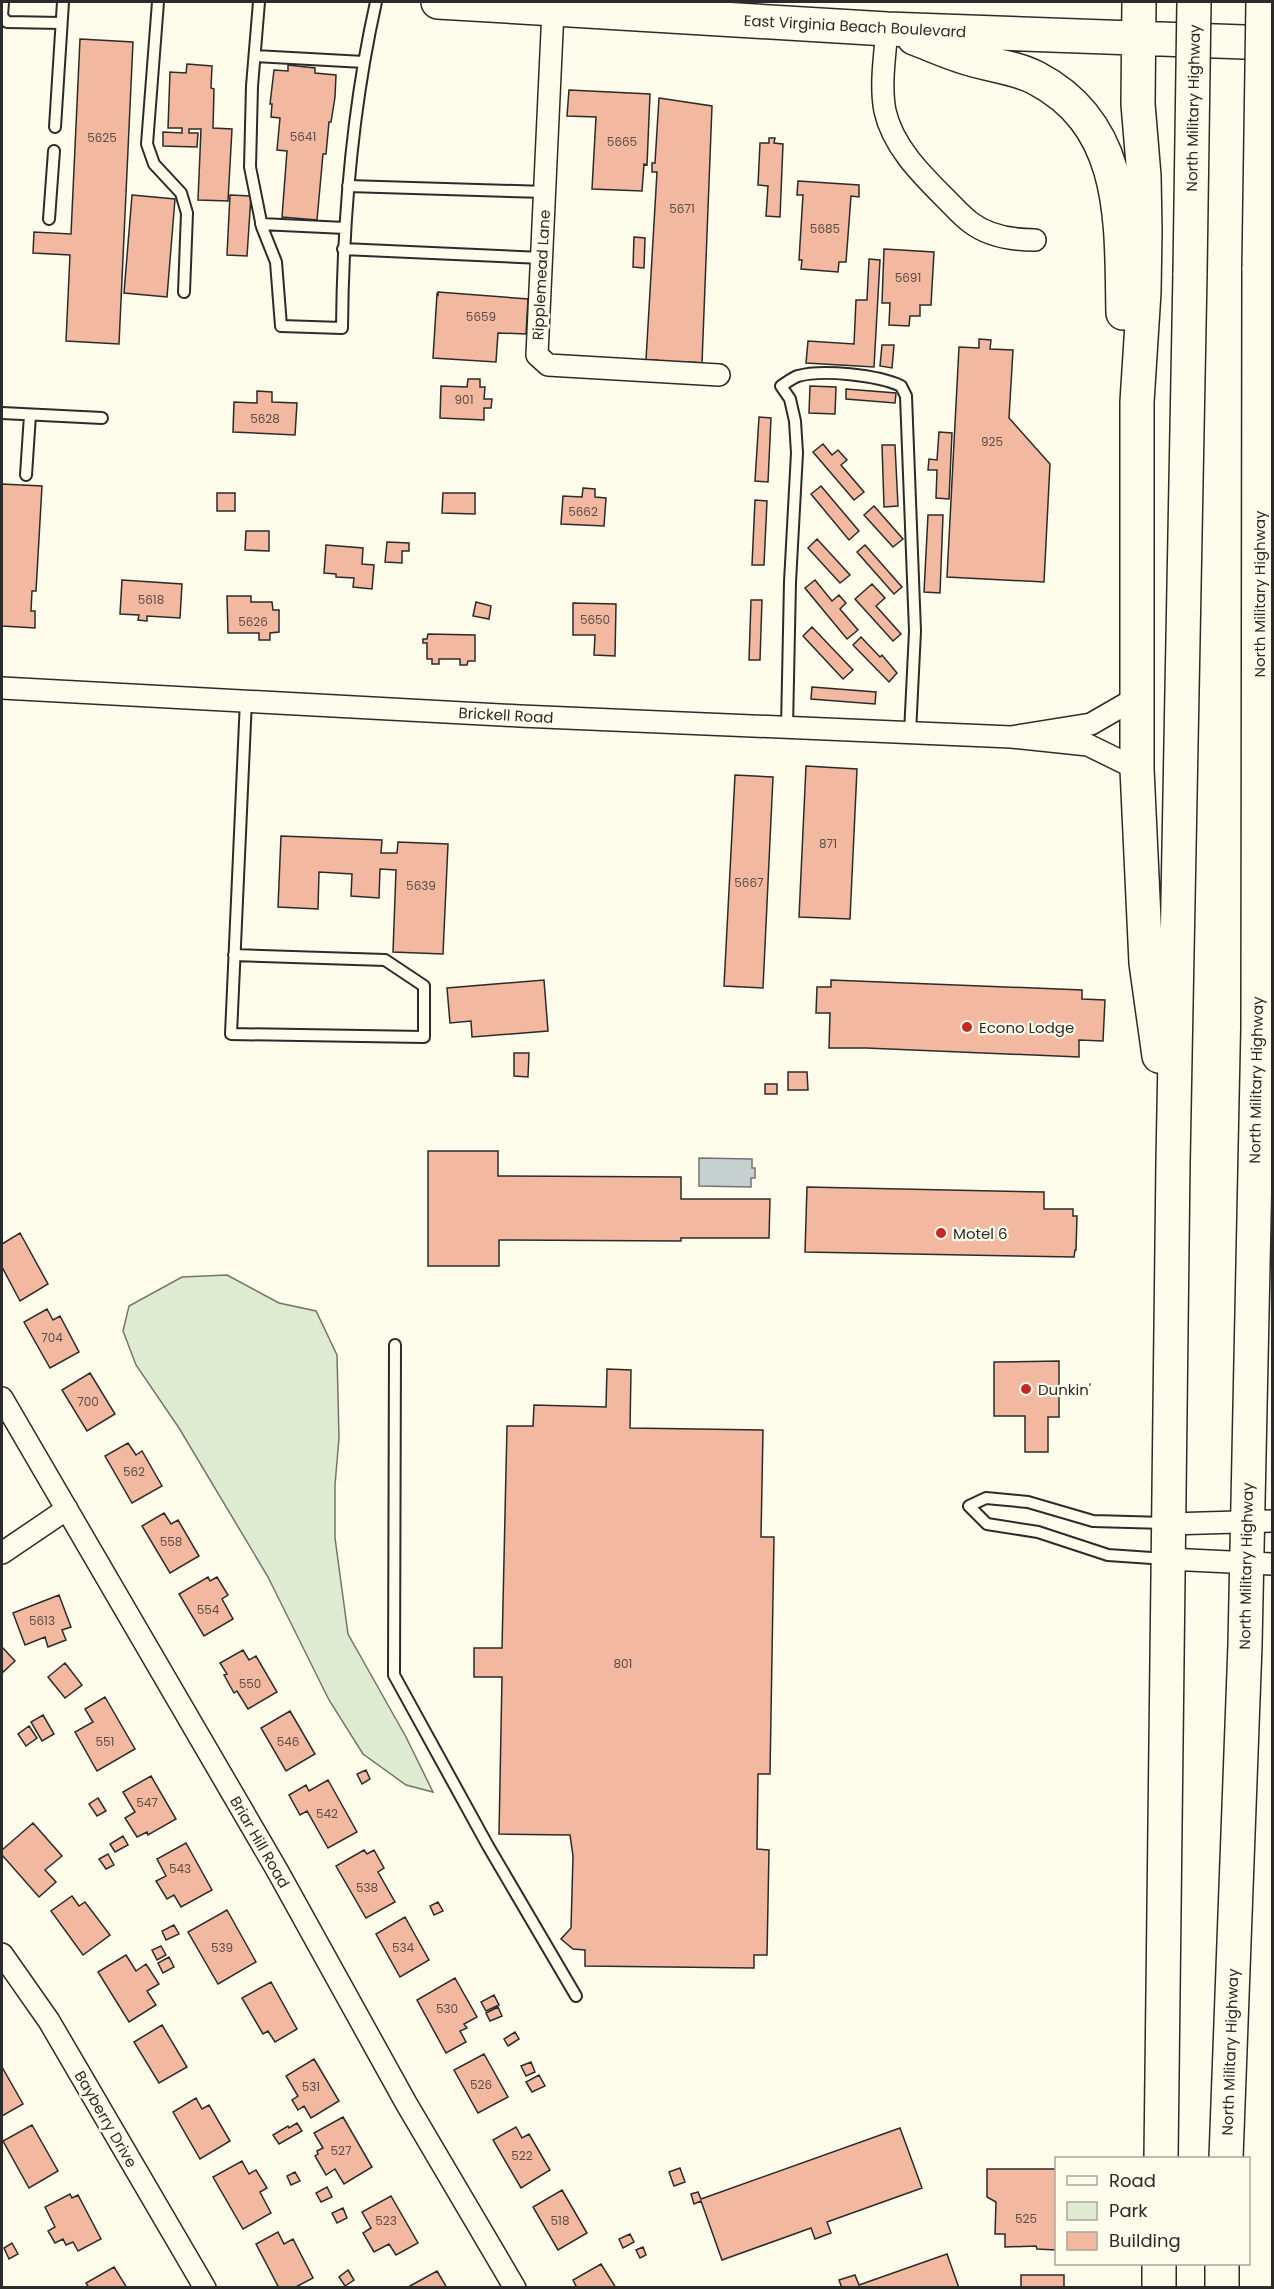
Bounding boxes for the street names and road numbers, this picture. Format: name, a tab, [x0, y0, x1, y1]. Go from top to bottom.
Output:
street label: East Virginia Beach Boulevard	[743, 10, 967, 42]
street label: North Military Highway	[1181, 24, 1205, 192]
street label: Ripplemead Lane	[527, 209, 555, 341]
street label: North Military Highway	[1249, 510, 1270, 678]
street label: Brickell Road	[458, 702, 554, 728]
street label: North Military Highway	[1244, 996, 1268, 1164]
street label: North Military Highway	[1234, 1482, 1258, 1650]
street label: Briar Hill Road	[225, 1792, 295, 1892]
street label: North Military Highway	[1217, 1968, 1243, 2136]
street label: Bayberry Drive	[70, 2067, 142, 2171]

